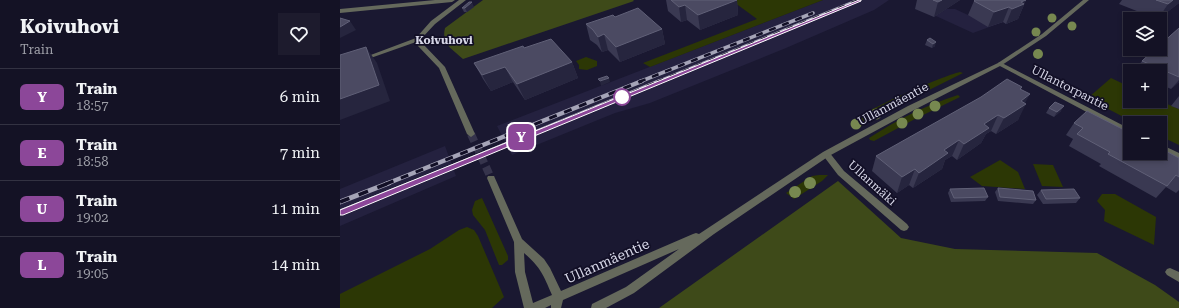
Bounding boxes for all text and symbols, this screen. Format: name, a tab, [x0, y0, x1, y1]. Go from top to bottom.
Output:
map controls	[1123, 12, 1167, 160]
button: layers	[1123, 12, 1167, 56]
button: heart	[278, 13, 320, 55]
text: Koivuhovi	[20, 15, 119, 38]
district label: Koivuhovi	[415, 34, 473, 47]
text: Train	[20, 42, 53, 57]
street label: Ullantorpantie	[1029, 62, 1111, 114]
button: +	[1123, 64, 1167, 108]
street label: Ullanmäentie	[855, 79, 931, 128]
text: Train	[76, 80, 117, 98]
text: 6 min	[280, 88, 320, 106]
unlabelled marker	[613, 88, 631, 106]
text: Y	[37, 89, 47, 105]
text: 18:57	[76, 98, 108, 113]
button: −	[1123, 116, 1167, 160]
line badge: Y	[508, 124, 534, 150]
text: Y	[516, 129, 526, 145]
text: Train	[76, 136, 117, 154]
text: 7 min	[280, 144, 320, 162]
text: E	[37, 145, 47, 161]
text: 18:58	[76, 154, 108, 169]
street label: Ullanmäki	[845, 158, 899, 208]
text: Train	[76, 192, 117, 210]
text: 11 min	[271, 200, 320, 218]
text: U	[37, 201, 47, 217]
text: 19:02	[76, 210, 108, 225]
street label: Ullanmäentie	[562, 235, 652, 287]
text: Train	[76, 248, 117, 266]
text: 14 min	[271, 256, 320, 274]
text: L	[38, 257, 46, 273]
text: 19:05	[76, 266, 108, 281]

